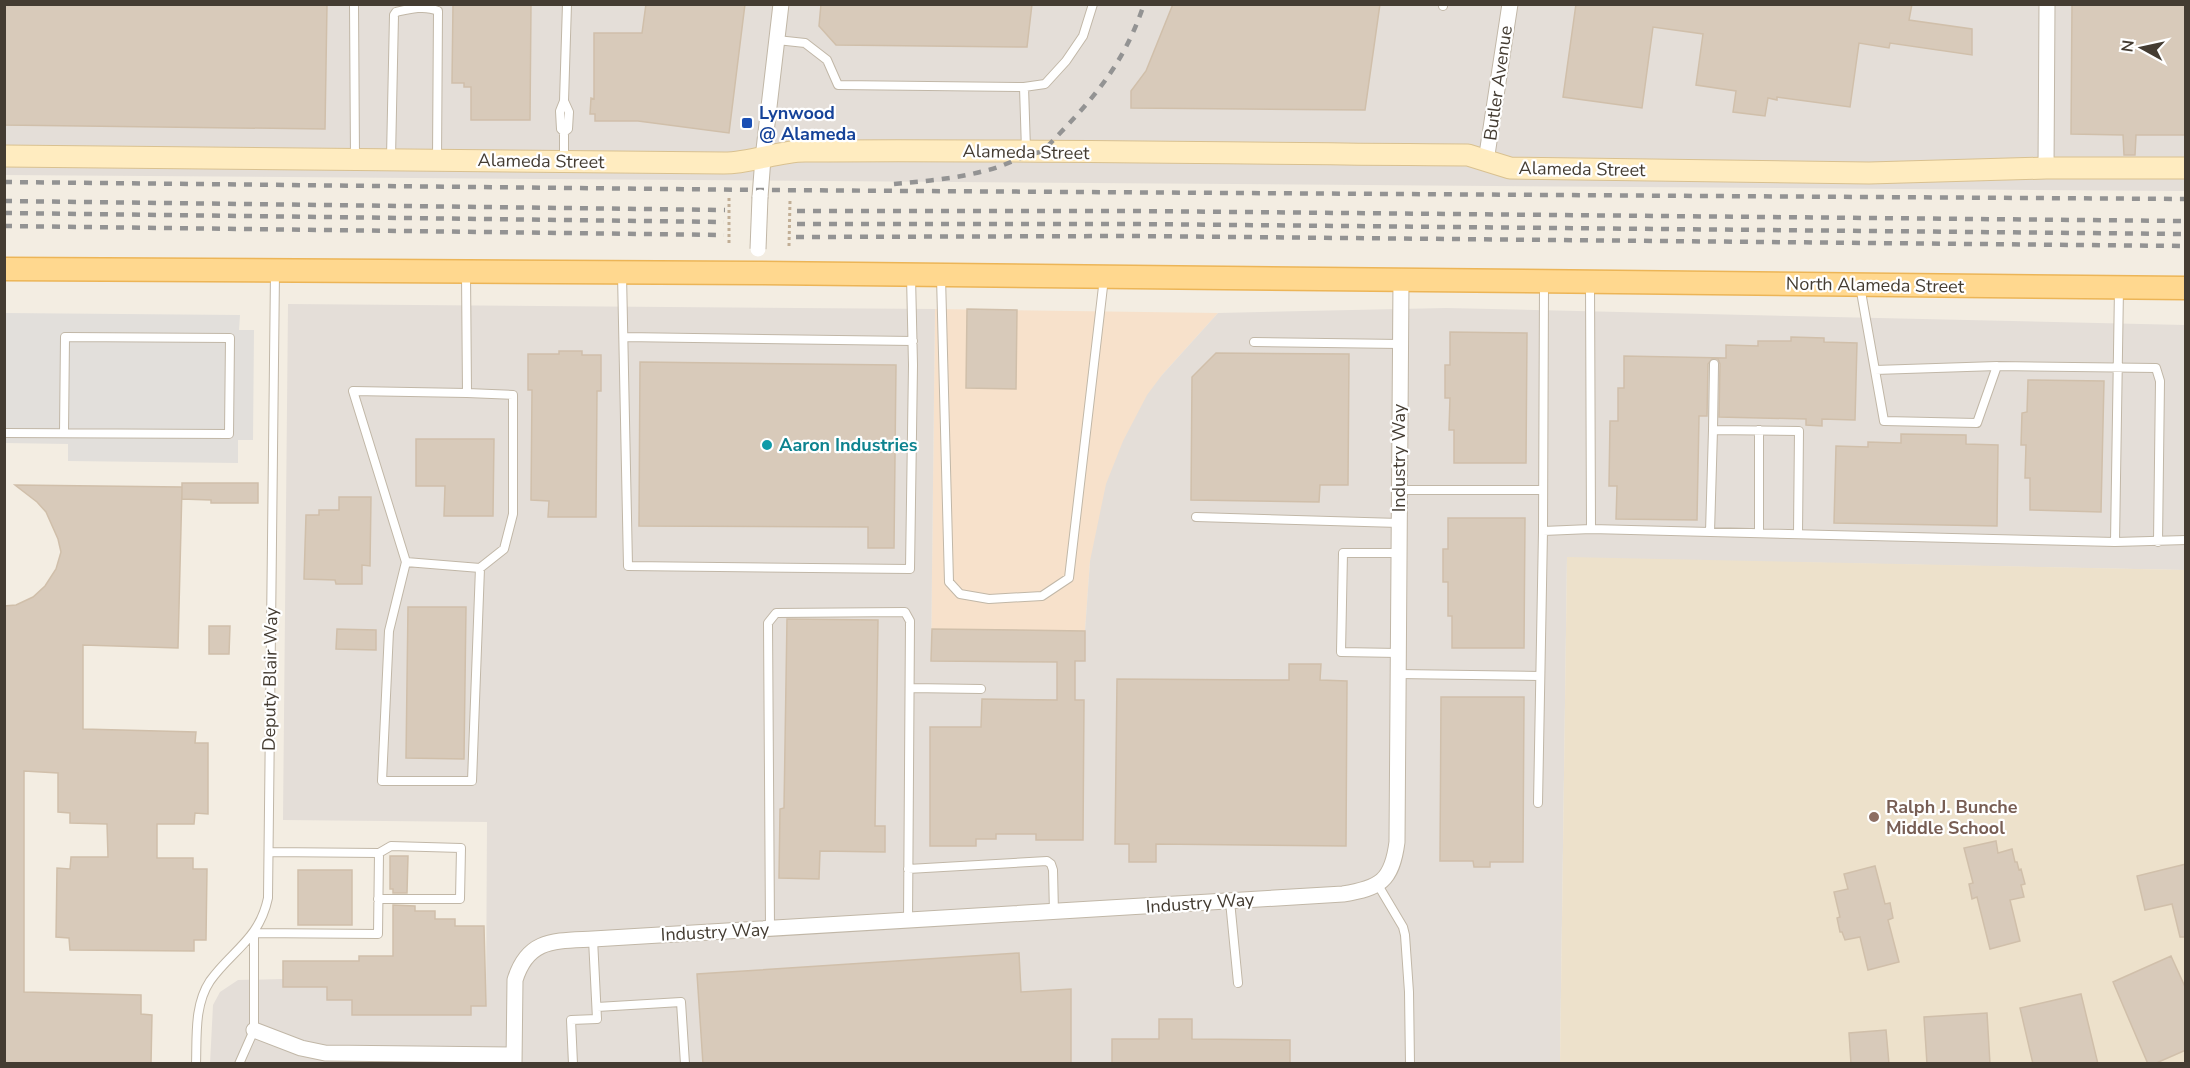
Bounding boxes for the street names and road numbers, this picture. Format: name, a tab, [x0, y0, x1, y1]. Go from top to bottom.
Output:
street label: Butler Avenue	[1478, 24, 1518, 142]
street label: Alameda Street	[962, 139, 1090, 165]
street label: Alameda Street	[477, 148, 605, 174]
street label: Alameda Street	[1518, 156, 1646, 182]
street label: North Alameda Street	[1786, 271, 1965, 299]
street label: Industry Way	[1387, 403, 1411, 512]
street label: Deputy Blair Way	[257, 606, 283, 751]
street label: Industry Way	[1145, 887, 1256, 919]
street label: Industry Way	[660, 917, 771, 947]

